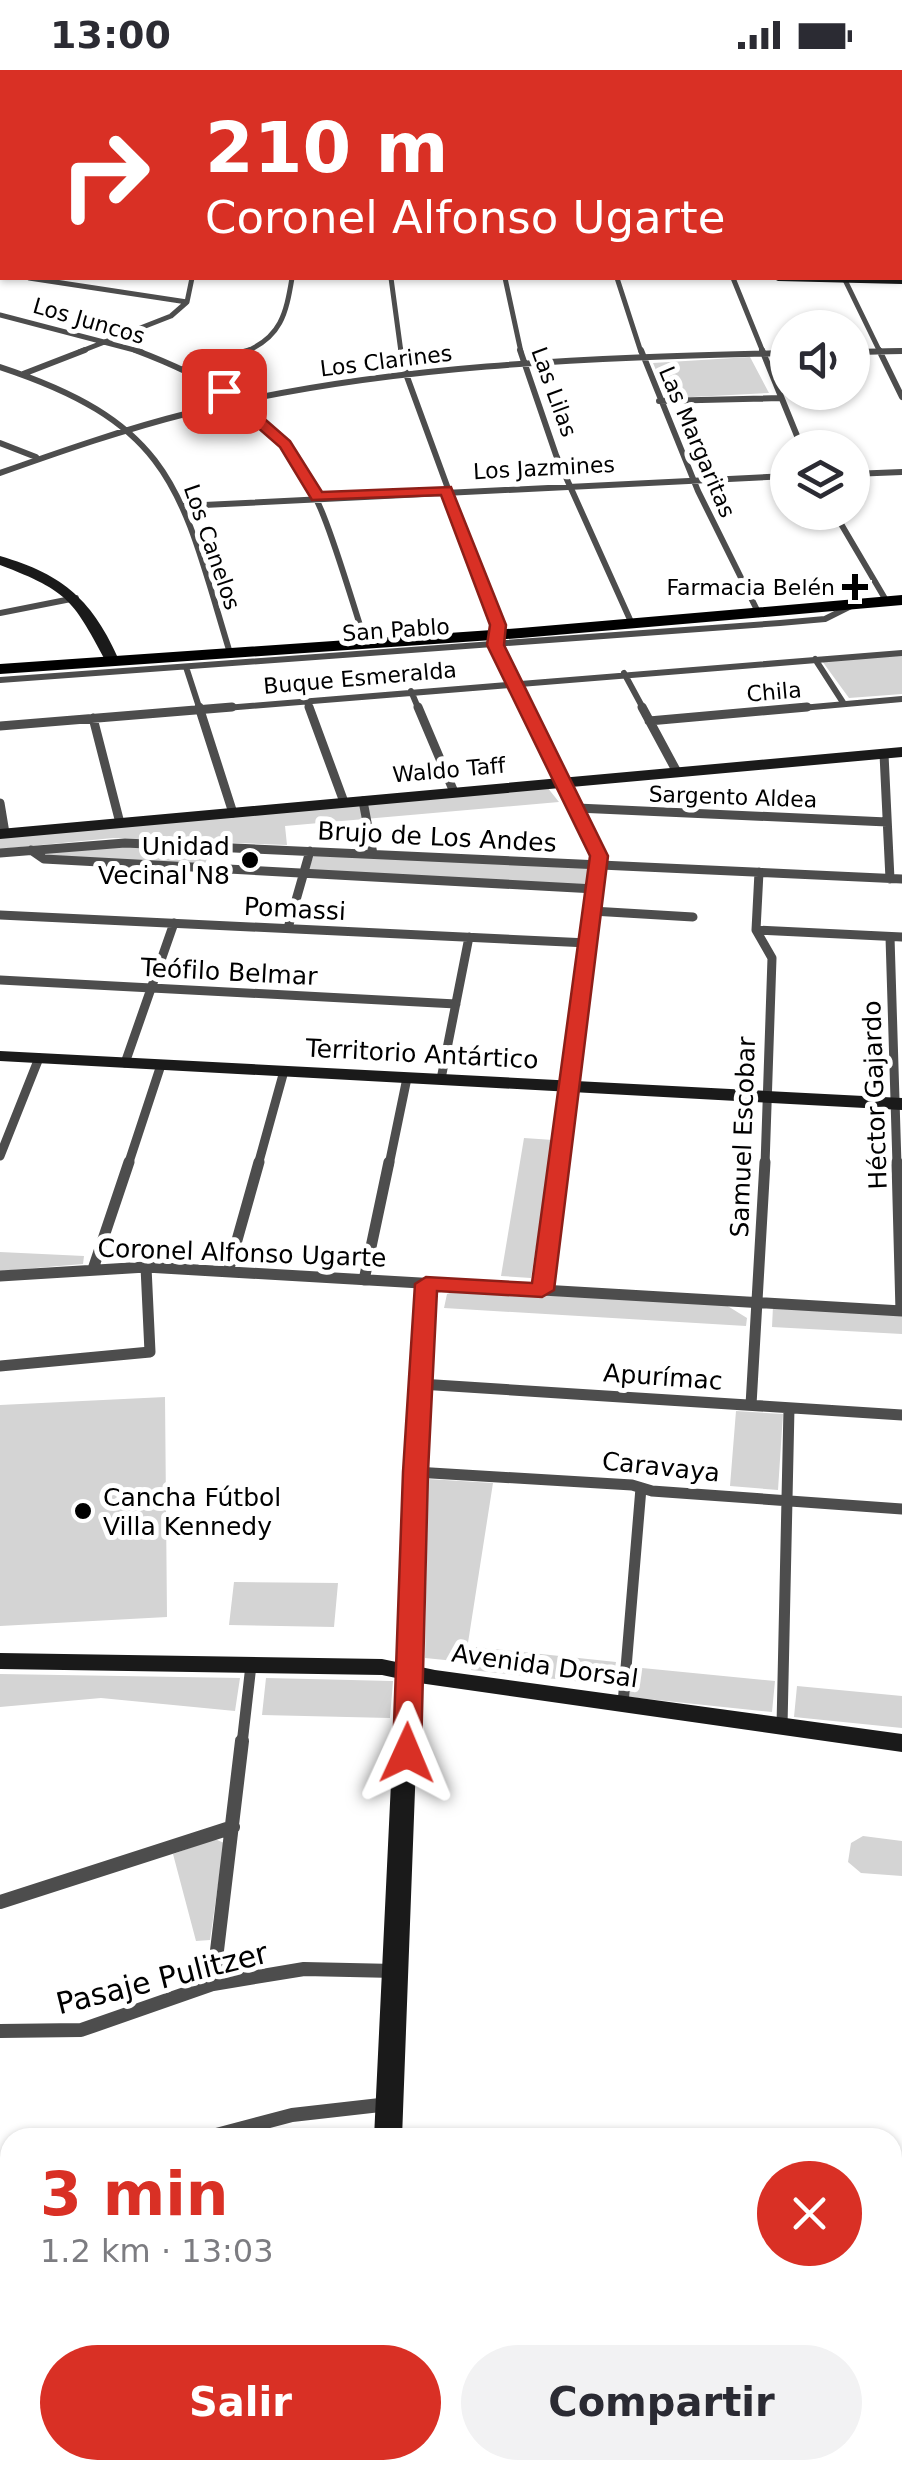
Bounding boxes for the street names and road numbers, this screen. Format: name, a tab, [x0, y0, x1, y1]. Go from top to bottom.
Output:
street label: Los Juncos	[30, 293, 148, 349]
street label: Los Clarines	[319, 340, 453, 382]
street label: Las Lilas	[526, 344, 582, 440]
street label: Las Margaritas	[654, 363, 740, 521]
street label: Los Jazmines	[473, 452, 615, 484]
street label: Los Canelos	[179, 481, 245, 613]
street label: San Pablo	[341, 614, 451, 646]
street label: Buque Esmeralda	[262, 657, 458, 699]
street label: Chila	[746, 677, 802, 707]
street label: Waldo Taff	[392, 753, 508, 787]
street label: Sargento Aldea	[648, 782, 818, 812]
street label: Brujo de Los Andes	[317, 816, 557, 858]
street label: Pomassi	[243, 892, 347, 926]
street label: Teófilo Belmar	[139, 953, 319, 991]
street label: Héctor Gajardo	[857, 1000, 893, 1190]
street label: Territorio Antártico	[304, 1033, 539, 1075]
street label: Samuel Escobar	[725, 1035, 761, 1238]
street label: Coronel Alfonso Ugarte	[97, 1233, 387, 1273]
street label: Apurímac	[602, 1358, 724, 1396]
street label: Caravaya	[601, 1446, 721, 1488]
street label: Avenida Dorsal	[450, 1639, 640, 1693]
street label: Pasaje Pulitzer	[52, 1935, 272, 2021]

